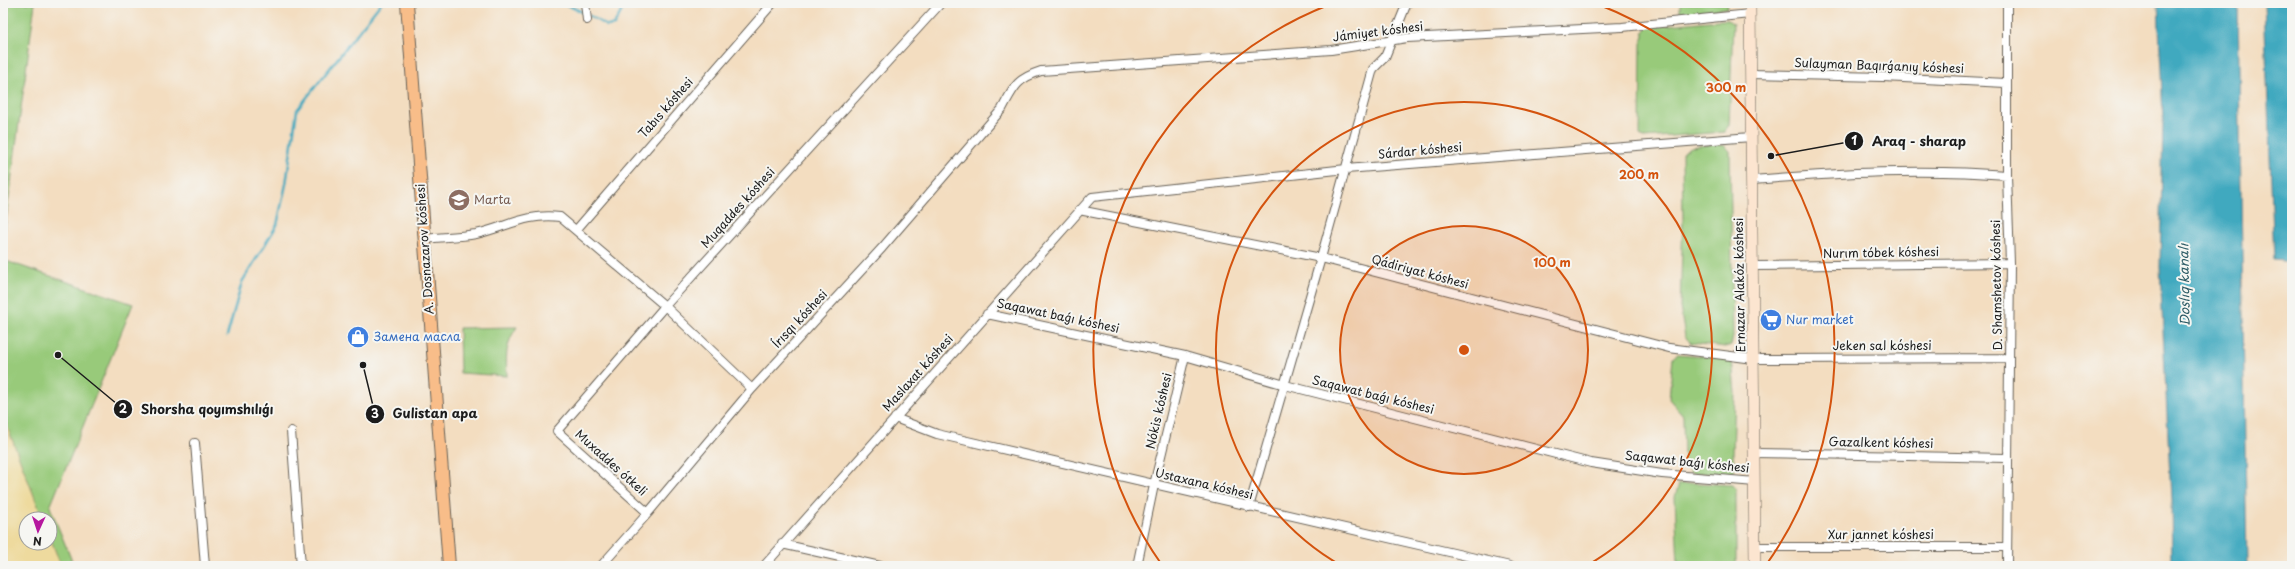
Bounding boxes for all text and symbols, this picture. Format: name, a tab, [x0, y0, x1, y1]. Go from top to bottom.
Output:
street label: Jámiyet kóshesi	[1332, 17, 1424, 45]
street label: Sulayman Baqırǵanıy kóshesi	[1794, 53, 1964, 77]
street label: Tabıs kóshesi	[634, 73, 697, 142]
text: 300 m	[1706, 78, 1746, 96]
callout: Araq - sharap	[1844, 129, 1974, 154]
text: 1	[1851, 131, 1857, 149]
text: Araq - sharap	[1872, 131, 1966, 150]
street label: Sárdar kóshesi	[1377, 137, 1463, 163]
street label: Muqaddes kóshesi	[696, 163, 778, 252]
text: 200 m	[1619, 165, 1659, 183]
street label: A. Dosnazarov kóshesi	[410, 183, 438, 315]
school or university icon: Marta	[446, 187, 472, 213]
place label: Marta	[474, 190, 511, 208]
street label: Ernazar Alakóz kóshesi	[1729, 218, 1749, 352]
street label: D. Shamshetov kóshesi	[1986, 220, 2006, 351]
street label: Nurım tóbek kóshesi	[1823, 242, 1939, 262]
water label: Doslıq kanalı	[2173, 242, 2194, 326]
street label: Qádiriyat kóshesi	[1370, 249, 1471, 293]
text: 100 m	[1533, 253, 1571, 271]
street label: Írısqı kóshesi	[767, 285, 831, 351]
street label: Saqawat baǵı kóshesi	[995, 293, 1121, 337]
supermarket icon: Nur market	[1758, 307, 1784, 333]
place label: Nur market	[1786, 310, 1854, 328]
shop icon: Замена масла	[345, 324, 371, 350]
place label: Замена масла	[374, 327, 461, 345]
street label: Maslaxat kóshesi	[878, 330, 957, 415]
street label: Jeken sal kóshesi	[1832, 336, 1932, 354]
centre of rings	[1457, 343, 1471, 357]
street label: Saqawat baǵı kóshesi	[1310, 370, 1436, 418]
street label: Nókis kóshesi	[1141, 371, 1176, 451]
callout: Shorsha qoyımshılıǵı	[113, 396, 282, 421]
text: 2	[119, 399, 128, 417]
text: Shorsha qoyımshılıǵı	[141, 399, 274, 418]
callout: Gulistan apa	[365, 401, 485, 426]
text: Gulistan apa	[392, 403, 478, 422]
text: 3	[371, 404, 379, 422]
street label: Muxaddes ótkeli	[572, 425, 652, 500]
street label: Gazalkent kóshesi	[1828, 432, 1934, 452]
street label: Saqawat baǵı kóshesi	[1624, 446, 1750, 476]
street label: Ustaxana kóshesi	[1153, 463, 1255, 503]
north arrow	[18, 511, 58, 551]
street label: Xur jannet kóshesi	[1828, 525, 1934, 543]
text: N	[32, 533, 42, 550]

